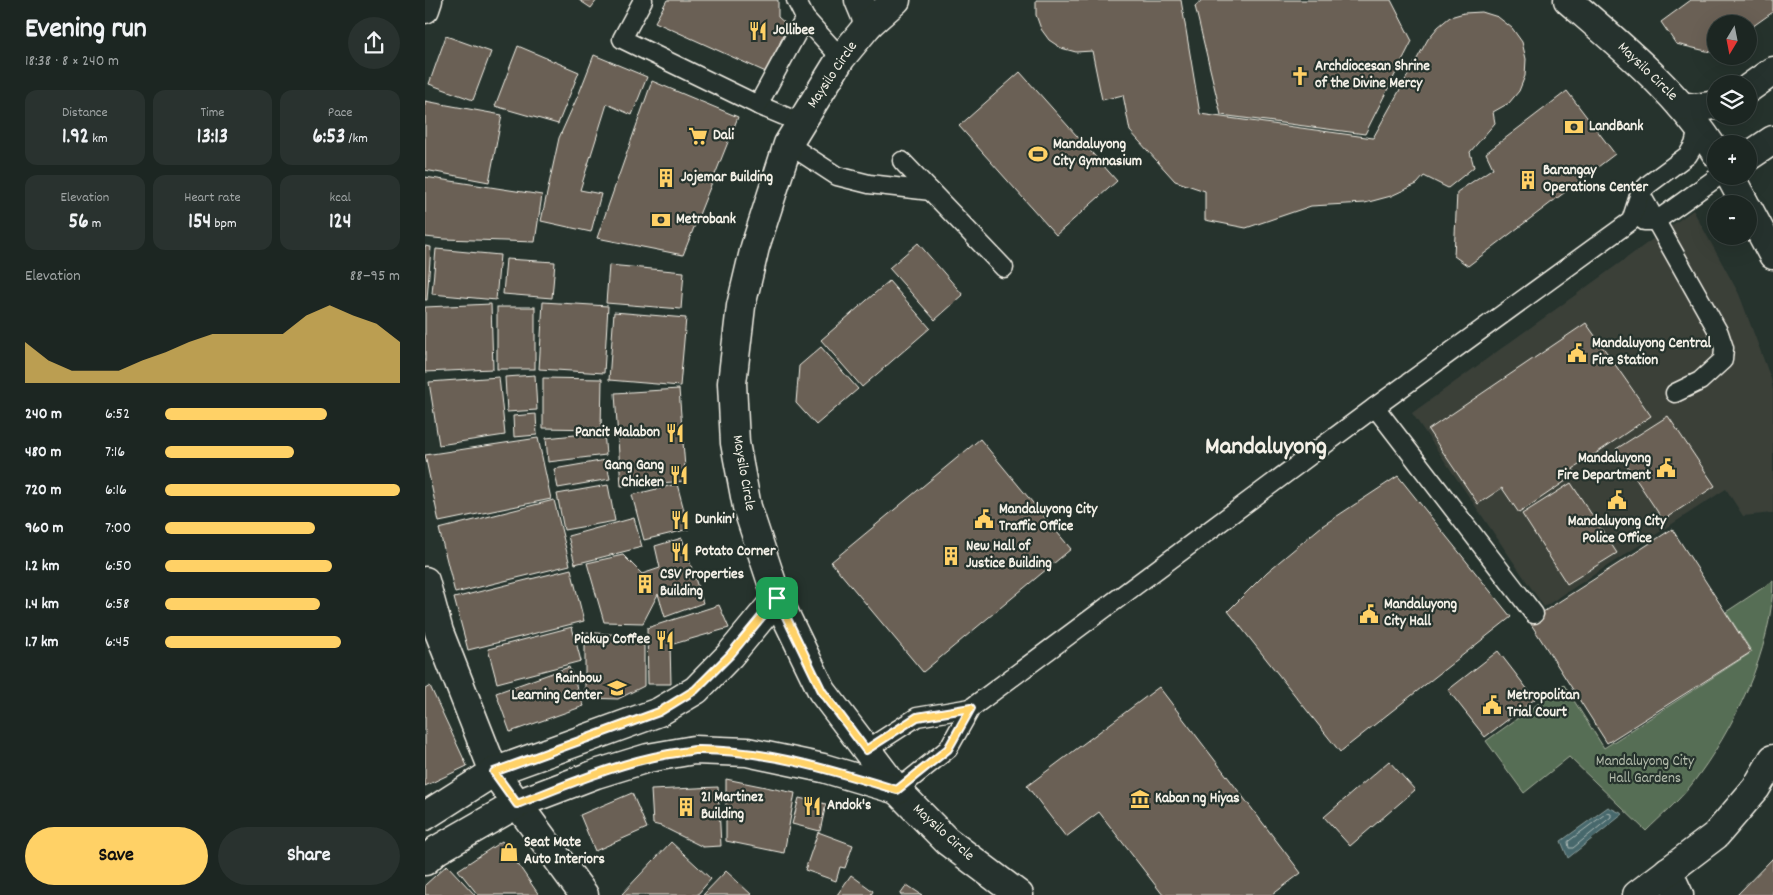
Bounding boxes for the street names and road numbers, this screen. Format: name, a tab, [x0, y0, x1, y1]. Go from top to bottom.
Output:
street label: Maysilo Circle	[802, 37, 864, 113]
street label: Maysilo Circle	[1612, 37, 1682, 107]
street label: Maysilo Circle	[726, 433, 761, 513]
street label: Maysilo Circle	[907, 799, 979, 867]

